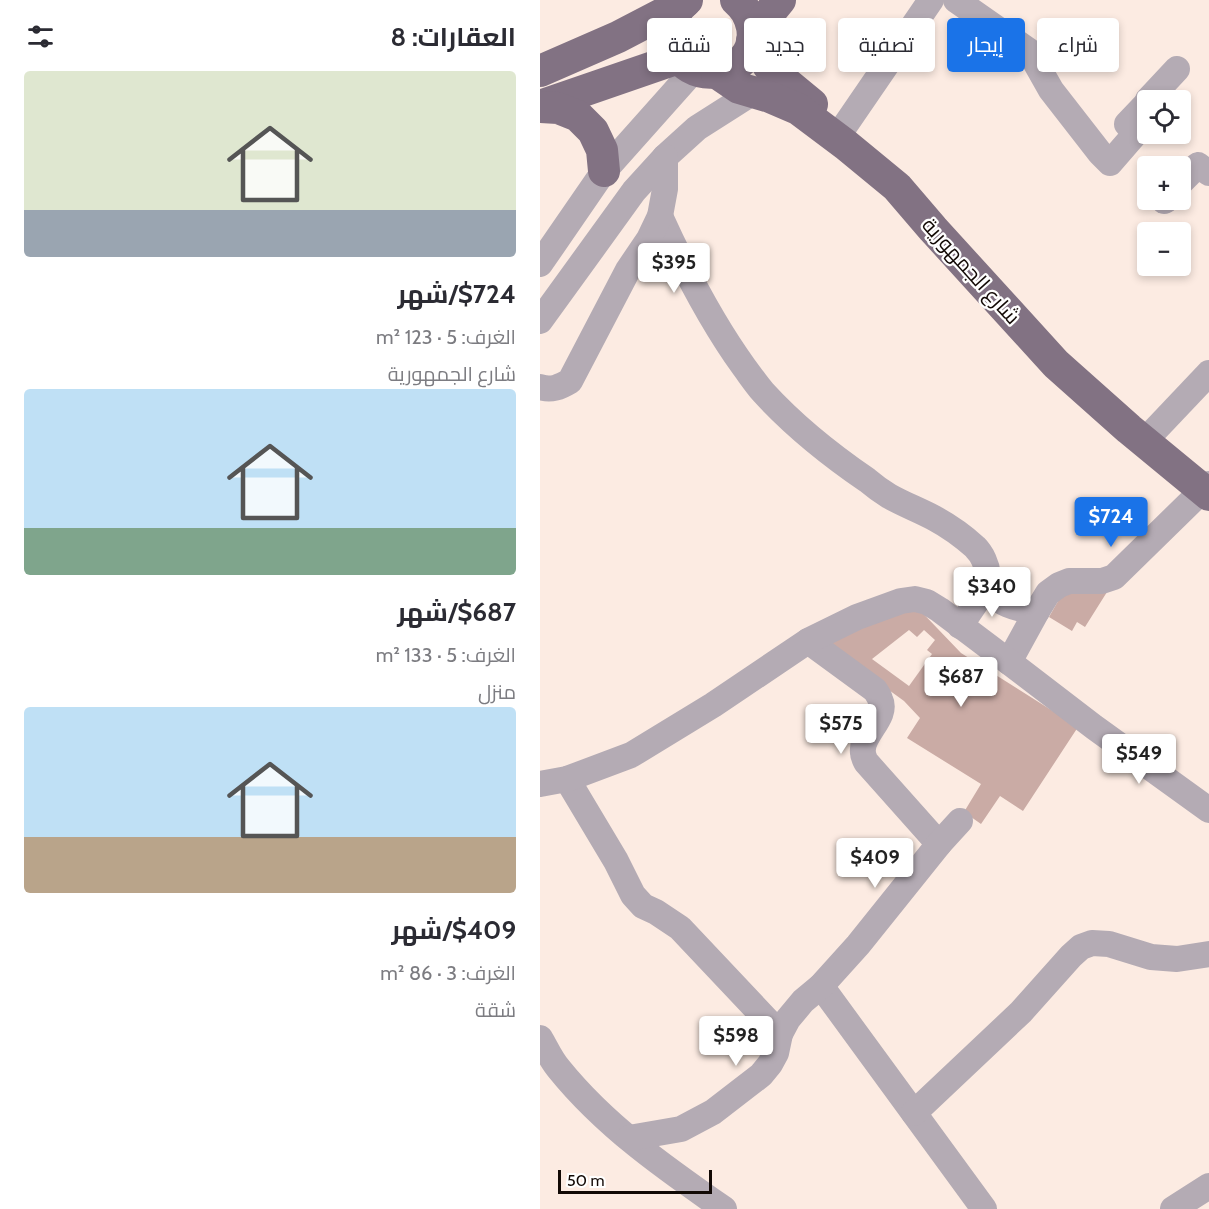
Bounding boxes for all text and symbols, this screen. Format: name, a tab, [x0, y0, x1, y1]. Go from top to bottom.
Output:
chip: شقة	[647, 18, 732, 72]
chip: جديد	[744, 18, 826, 72]
chip: تصفية	[838, 18, 935, 72]
chip: إيجار	[947, 18, 1025, 72]
chip: شراء	[1037, 18, 1119, 72]
icon: filters	[24, 20, 57, 53]
text: العقارات: 8	[391, 21, 516, 53]
map controls	[1137, 90, 1191, 276]
button: locate	[1137, 90, 1191, 144]
icon: home	[216, 110, 324, 218]
button: +	[1137, 156, 1191, 210]
street label: شارع الجمهورية	[916, 212, 1026, 330]
button: −	[1137, 222, 1191, 276]
pin: $395	[638, 243, 710, 294]
text: $395	[652, 250, 696, 274]
text: $724/شهر	[398, 278, 516, 310]
text: الغرف: 5 · 123 m²	[376, 325, 516, 349]
text: شارع الجمهورية	[388, 362, 516, 386]
icon: home	[216, 428, 324, 536]
pin: $724	[1075, 497, 1147, 548]
text: $724	[1089, 504, 1133, 528]
pin: $340	[956, 567, 1028, 618]
text: $340	[968, 574, 1016, 598]
text: $687/شهر	[397, 596, 516, 628]
text: الغرف: 5 · 133 m²	[376, 643, 516, 667]
pin: $687	[925, 657, 997, 708]
text: $687	[938, 664, 984, 688]
text: منزل	[478, 680, 516, 704]
pin: $575	[805, 704, 877, 755]
text: $575	[819, 711, 863, 735]
pin: $549	[1103, 734, 1175, 785]
text: $549	[1116, 741, 1162, 765]
icon: home	[216, 746, 324, 854]
pin: $409	[839, 838, 911, 889]
text: $409	[850, 845, 900, 869]
text: $409/شهر	[392, 914, 516, 946]
text: الغرف: 3 · 86 m²	[380, 961, 516, 985]
text: شقة	[475, 998, 516, 1022]
pin: $598	[700, 1016, 772, 1067]
text: $598	[713, 1023, 759, 1047]
scale bar	[558, 1167, 712, 1194]
text: 50 m	[567, 1171, 604, 1190]

